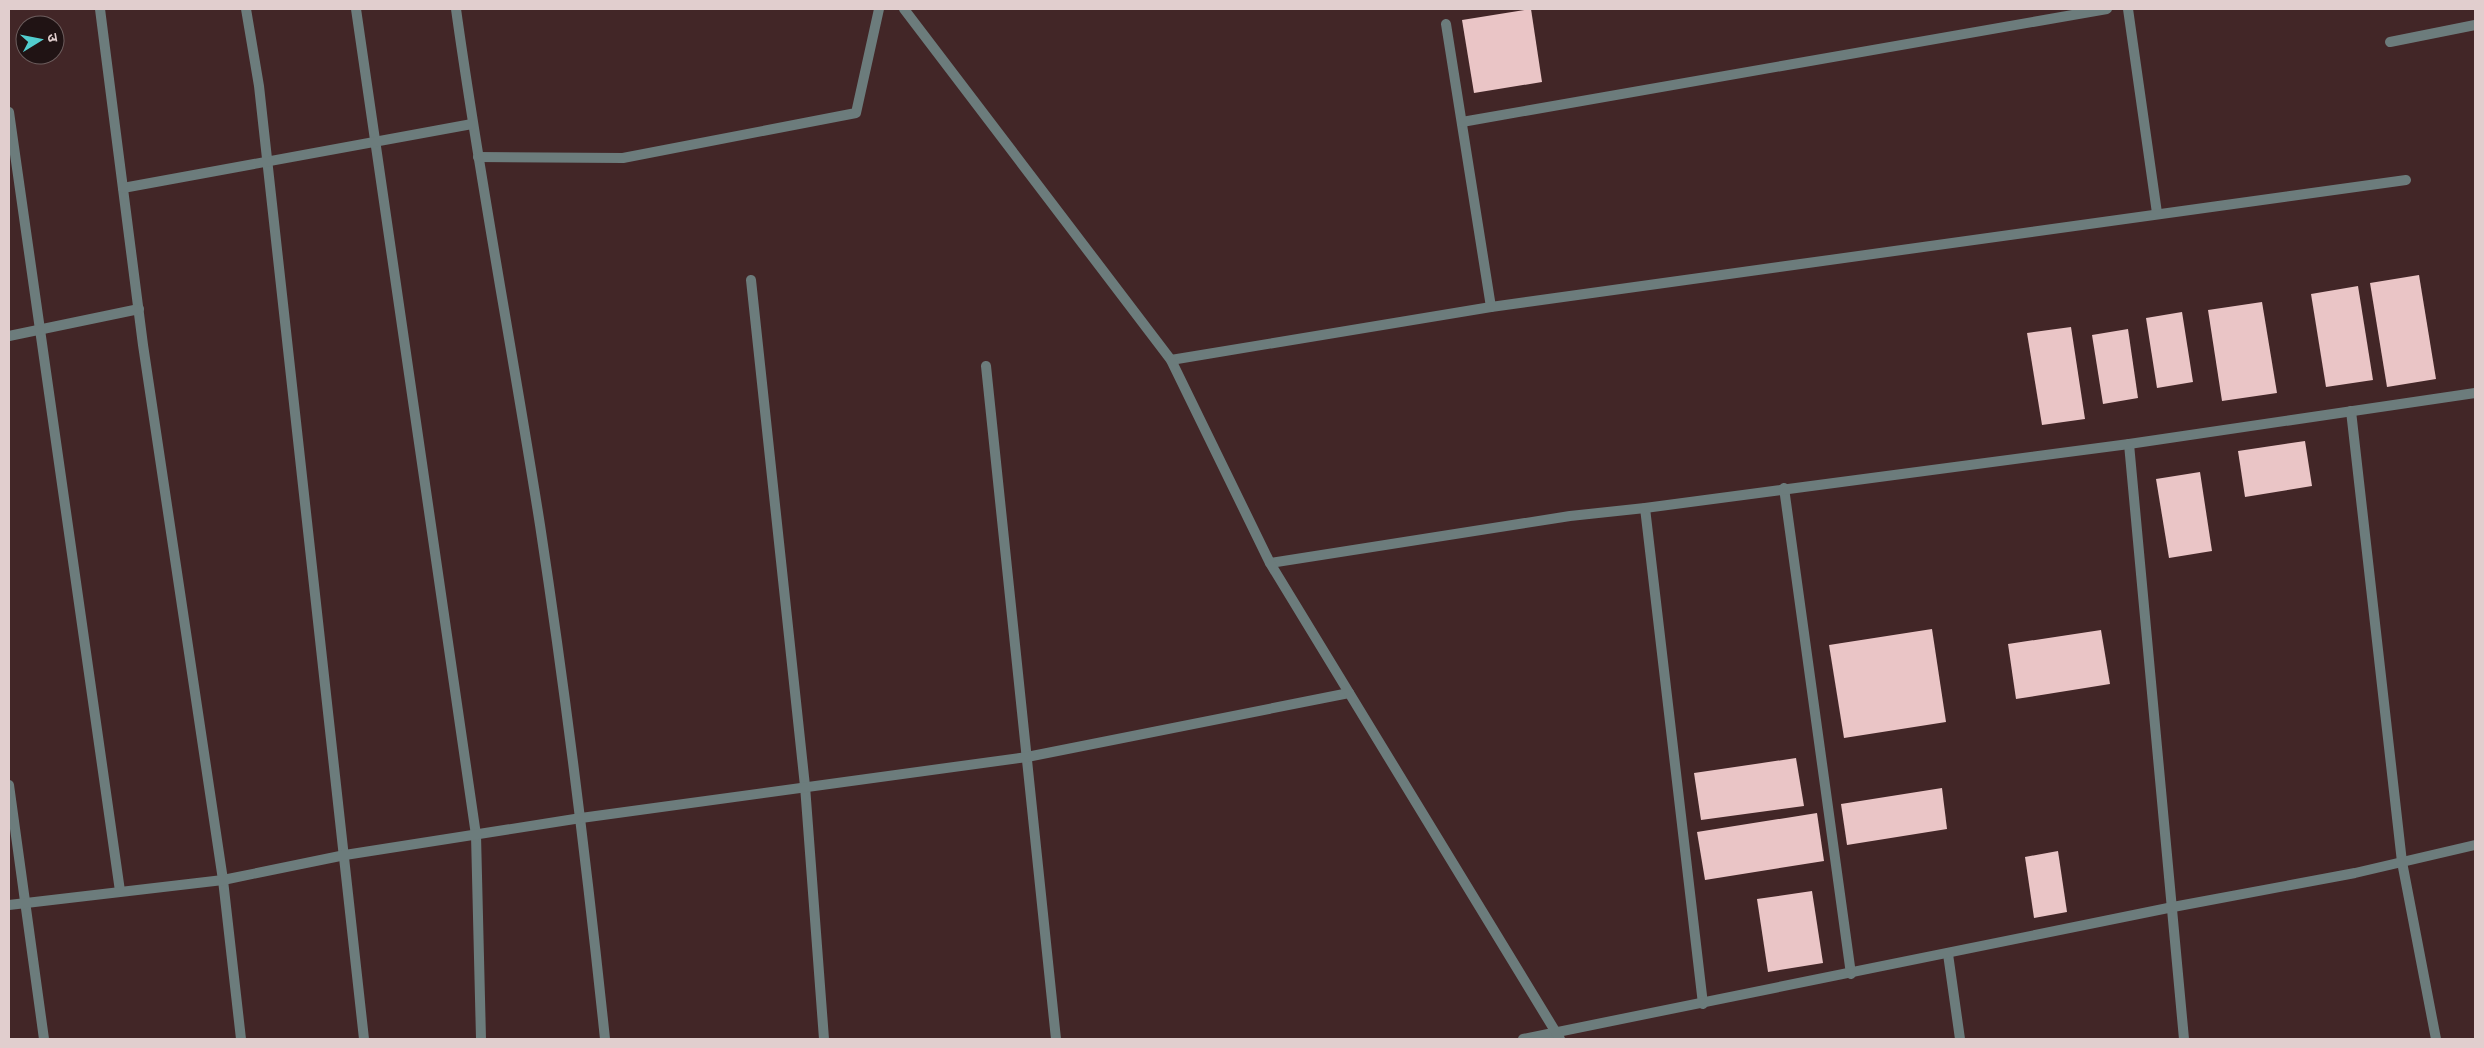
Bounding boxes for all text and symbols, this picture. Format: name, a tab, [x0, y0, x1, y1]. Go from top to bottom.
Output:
north arrow	[15, 15, 65, 65]
text: उ	[41, 32, 63, 44]

